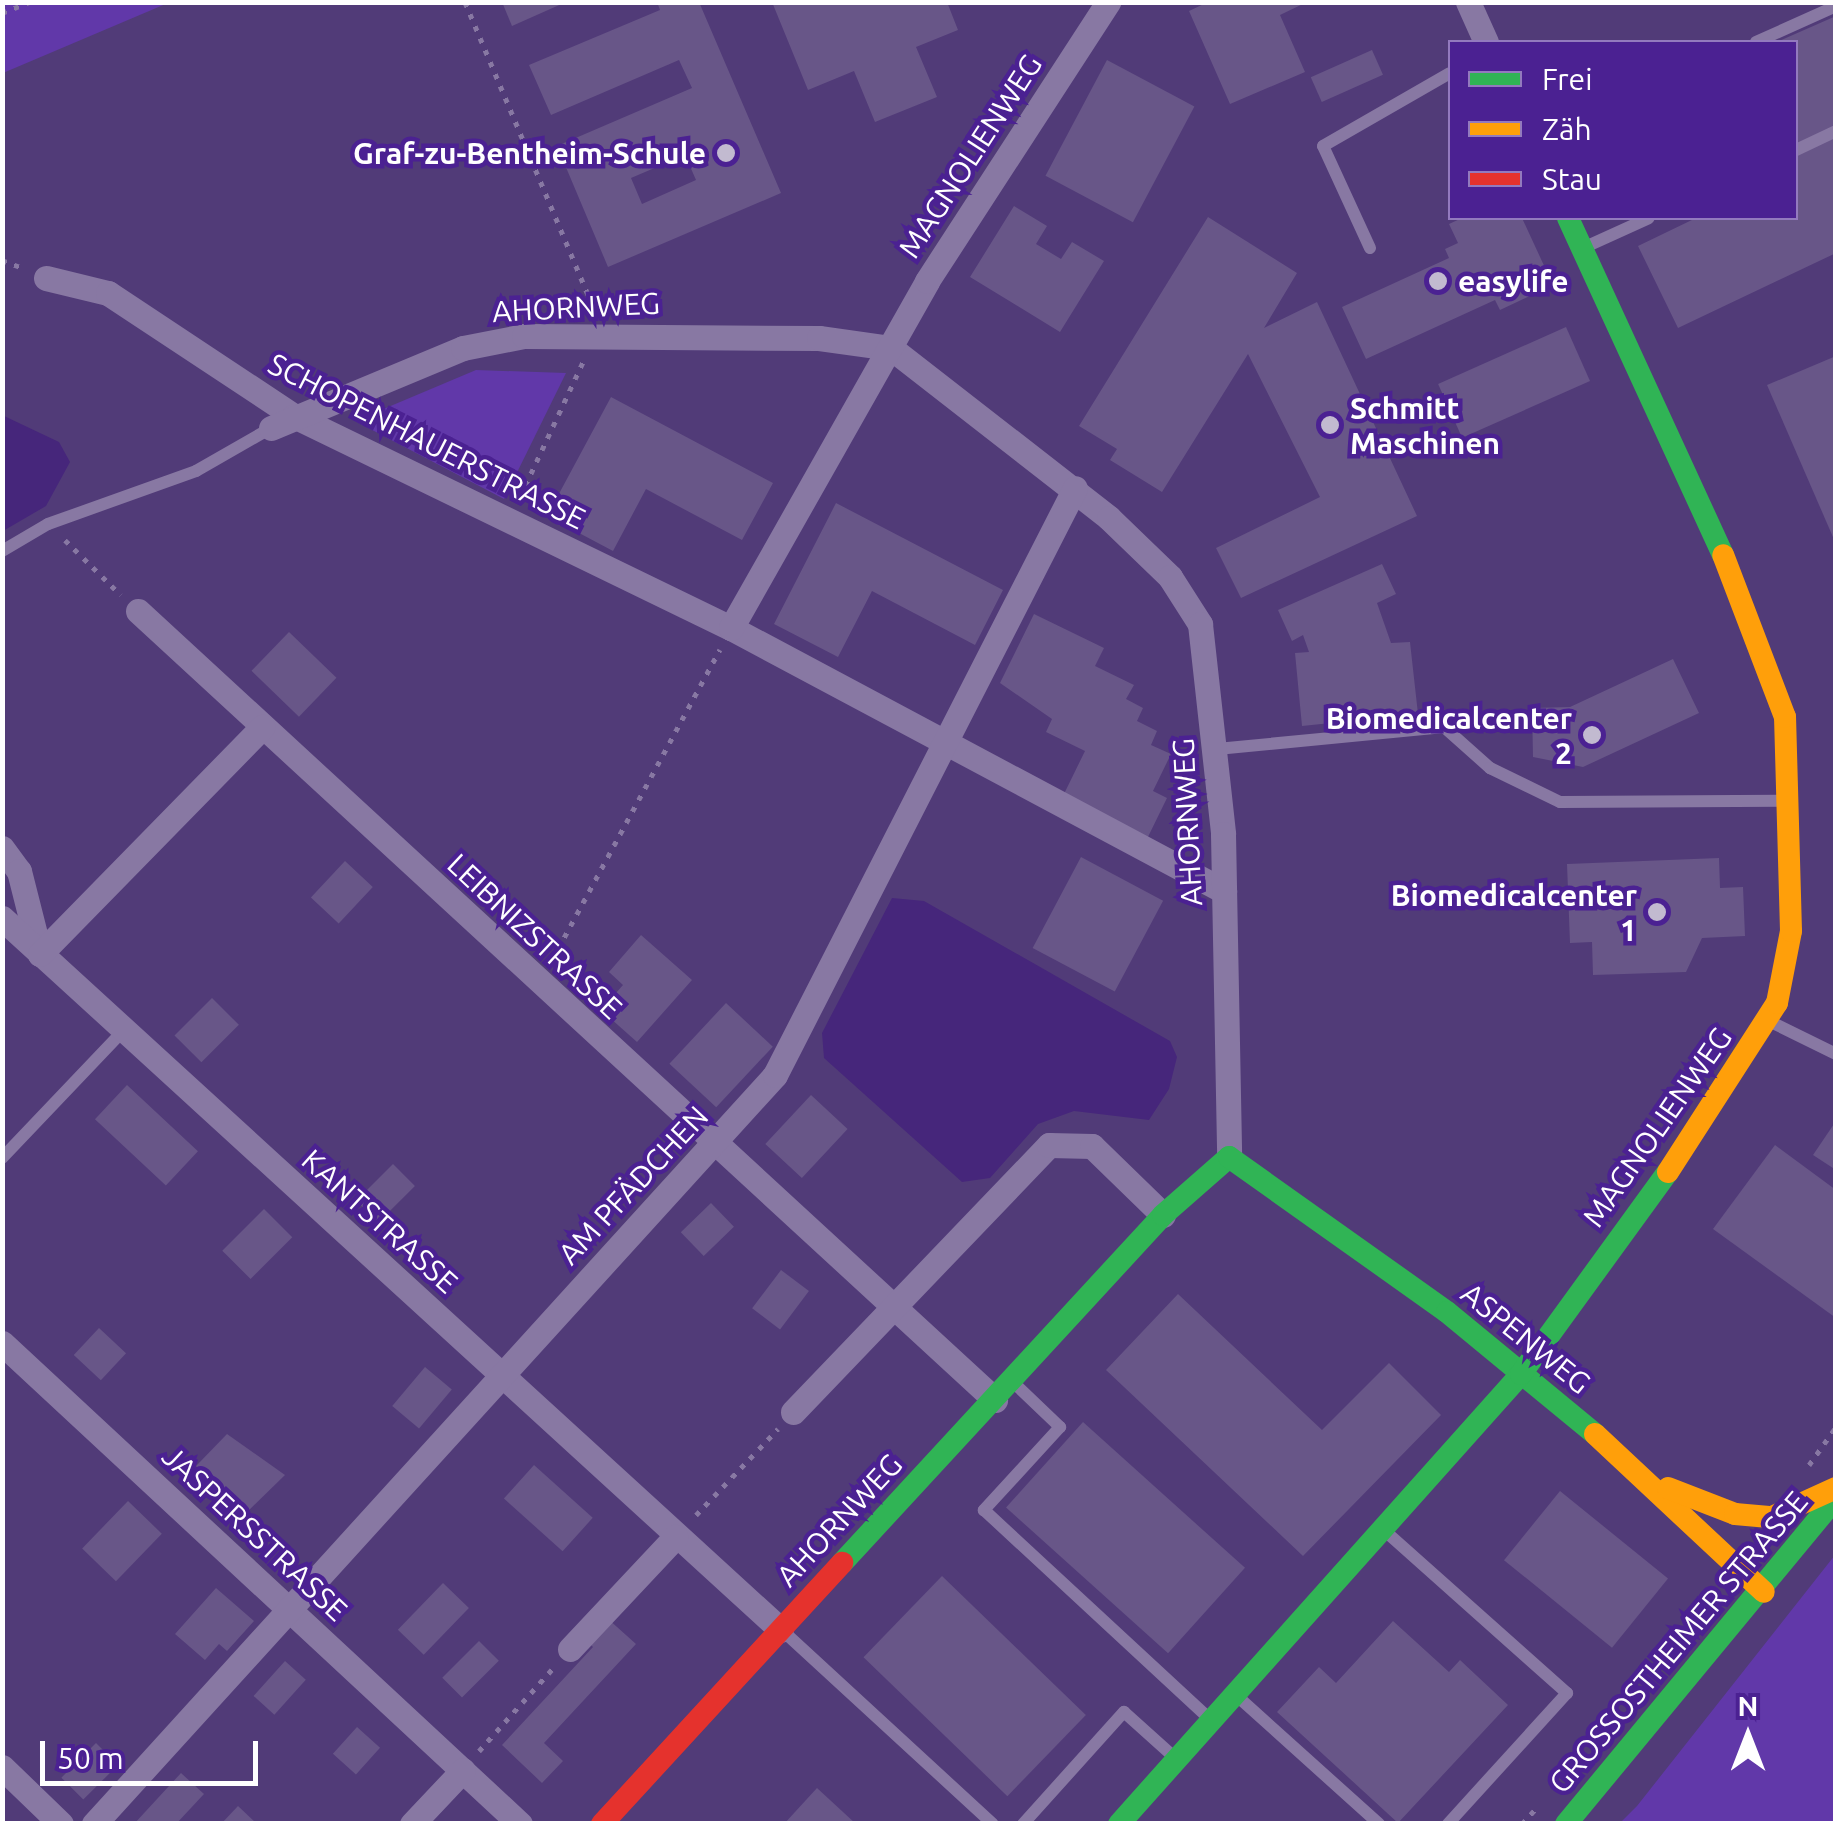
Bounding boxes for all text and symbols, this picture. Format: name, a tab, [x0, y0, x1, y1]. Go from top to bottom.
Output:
legend	[1448, 40, 1798, 220]
street label: MAGNOLIENWEG	[891, 48, 1049, 264]
text: Frei	[1542, 62, 1592, 96]
text: Zäh	[1542, 112, 1592, 146]
place label: Graf-zu-Bentheim-Schule	[353, 135, 706, 171]
marker: Graf-zu-Bentheim-Schule	[715, 142, 737, 164]
text: Stau	[1542, 162, 1602, 196]
place label: easylife	[1458, 263, 1569, 299]
marker: easylife	[1427, 270, 1449, 292]
street label: AHORNWEG	[491, 285, 661, 329]
street label: SCHOPENHAUERSTRASSE	[262, 345, 592, 537]
place label: Schmitt Maschinen	[1350, 390, 1500, 460]
marker: Schmitt Maschinen	[1319, 414, 1341, 436]
place label: Biomedicalcenter 2	[1326, 700, 1572, 770]
marker: Biomedicalcenter 2	[1581, 724, 1603, 746]
street label: AHORNWEG	[1165, 737, 1209, 907]
street label: LEIBNIZSTRASSE	[440, 846, 630, 1026]
place label: Biomedicalcenter 1	[1391, 877, 1637, 948]
marker: Biomedicalcenter 1	[1646, 901, 1668, 923]
street label: MAGNOLIENWEG	[1575, 1020, 1739, 1234]
street label: AM PFÄDCHEN	[551, 1098, 715, 1272]
street label: KANTSTRASSE	[295, 1142, 465, 1300]
street label: ASPENWEG	[1454, 1275, 1598, 1401]
street label: JASPERSSTRASSE	[155, 1438, 355, 1628]
street label: AHORNWEG	[769, 1446, 909, 1594]
street label: GROSSOSTHEIMER STRASSE	[1541, 1484, 1815, 1800]
north arrow	[1698, 1686, 1798, 1786]
text: N	[1738, 1690, 1758, 1721]
scale bar	[45, 1721, 262, 1783]
text: 50 m	[57, 1741, 124, 1775]

